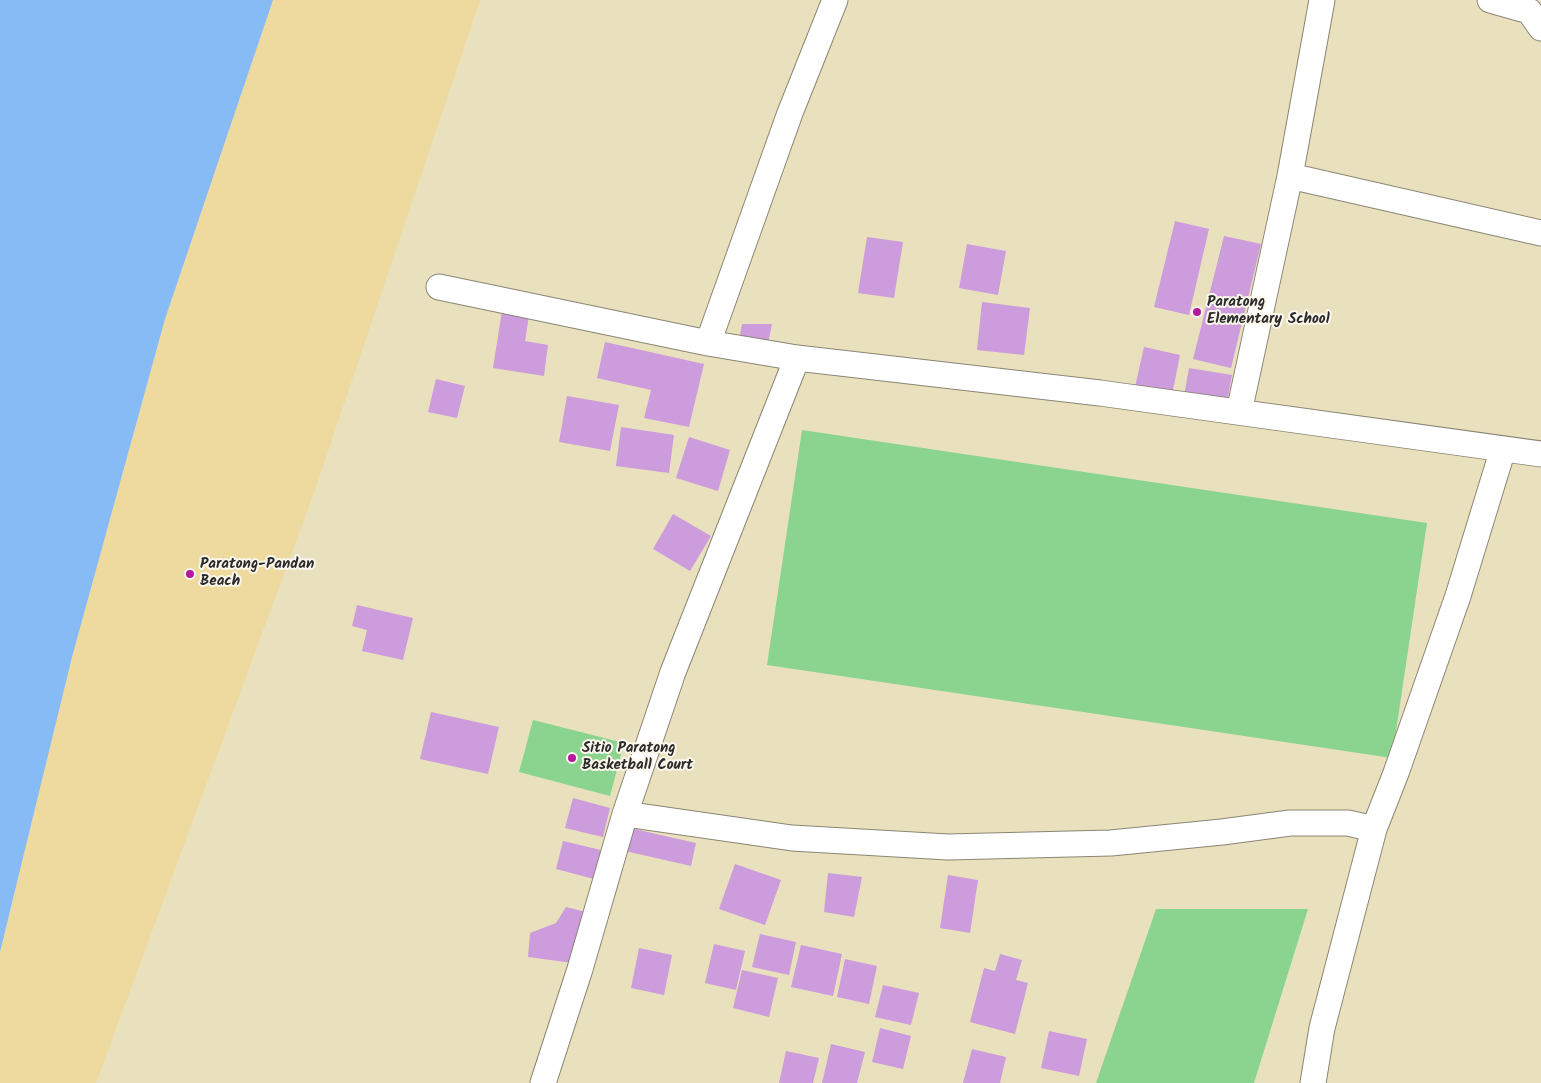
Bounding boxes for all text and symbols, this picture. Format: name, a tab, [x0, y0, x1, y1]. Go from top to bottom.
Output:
place label: Paratong Elementary School	[1207, 294, 1330, 329]
marker: Paratong Elementary School	[1191, 306, 1203, 318]
place label: Paratong-Pandan Beach	[200, 556, 314, 591]
marker: Paratong-Pandan Beach	[184, 568, 196, 580]
place label: Sitio Paratong Basketball Court	[582, 740, 693, 775]
marker: Sitio Paratong Basketball Court	[566, 752, 578, 764]

